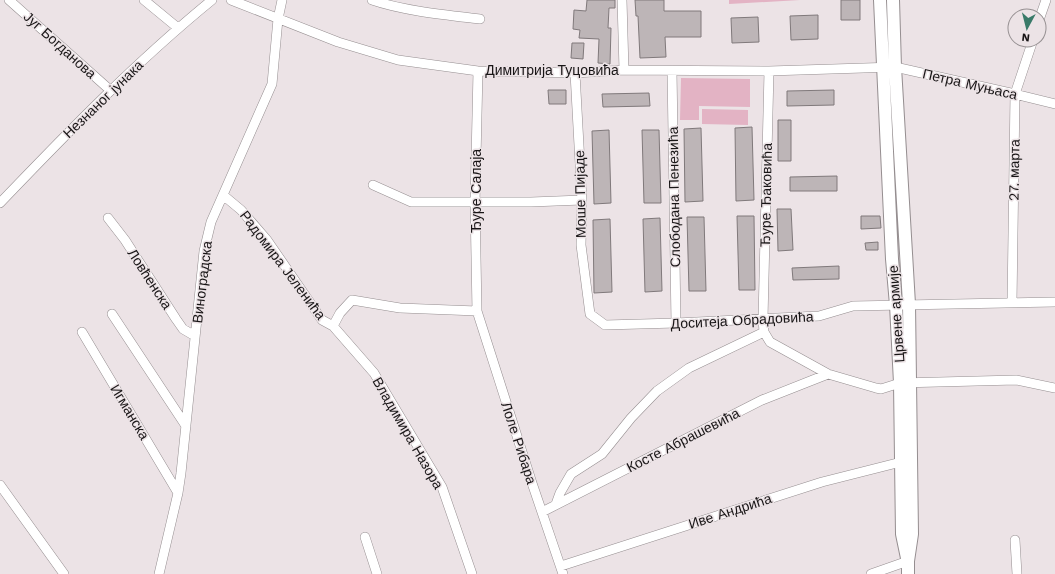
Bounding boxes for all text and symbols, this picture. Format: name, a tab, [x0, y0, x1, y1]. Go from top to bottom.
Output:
street label: Југ Богданова	[21, 8, 100, 82]
north arrow	[1007, 8, 1047, 48]
text: N	[1021, 30, 1031, 44]
street label: Незнаног јунака	[60, 57, 146, 141]
street label: Димитрија Туцовића	[485, 62, 619, 78]
street label: Петра Муњаса	[921, 65, 1019, 103]
street label: Слободана Пенезића	[665, 126, 683, 268]
street label: 27. марта	[1005, 139, 1023, 201]
street label: Ђуре Ђаковића	[757, 143, 775, 247]
street label: Ђуре Салаја	[468, 149, 484, 233]
street label: Моше Пијаде	[571, 150, 589, 238]
street label: Радомира Јеленића	[237, 208, 329, 323]
street label: Виноградска	[189, 240, 215, 324]
street label: Ловћенска	[125, 246, 176, 312]
street label: Црвене армије	[885, 265, 907, 363]
street label: Доситеја Обрадовића	[670, 308, 814, 332]
street label: Владимира Назора	[369, 374, 447, 492]
street label: Игманска	[107, 382, 153, 443]
street label: Лоле Рибара	[498, 400, 540, 486]
street label: Косте Абрашевића	[624, 405, 742, 475]
street label: Иве Андрића	[686, 490, 774, 532]

